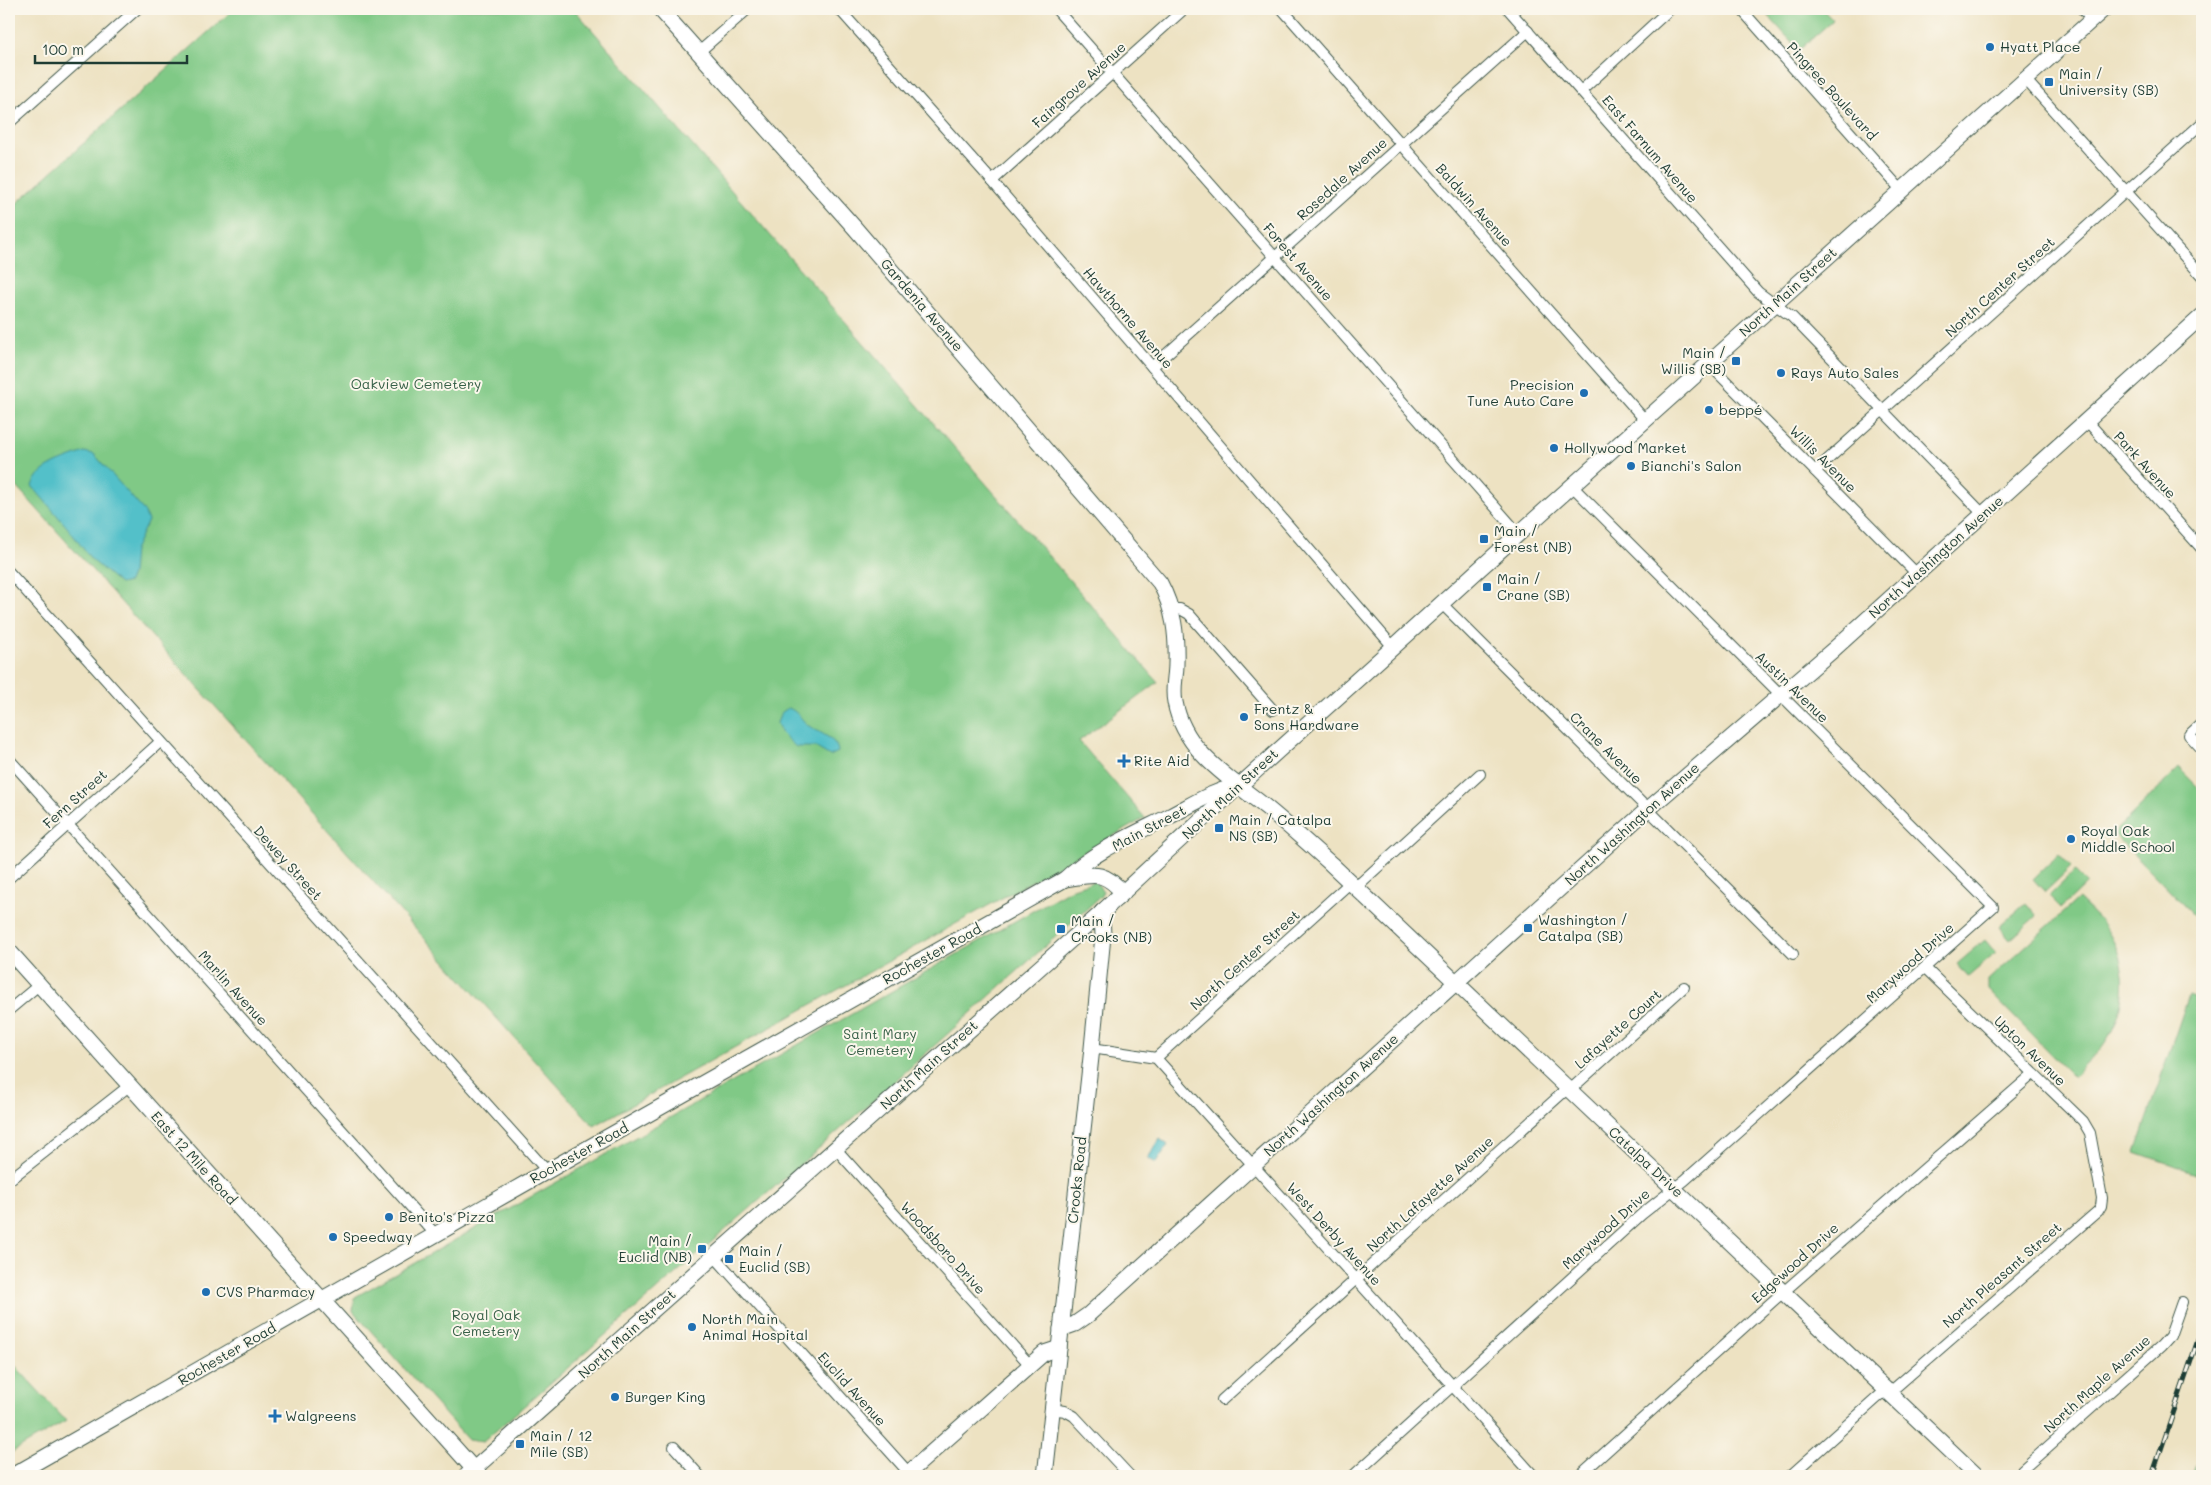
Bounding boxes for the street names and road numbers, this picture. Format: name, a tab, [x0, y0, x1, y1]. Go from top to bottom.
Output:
street label: Fairgrove Avenue	[1028, 37, 1130, 132]
street label: Pingree Boulevard	[1783, 37, 1882, 144]
street label: East Farnum Avenue	[1598, 91, 1703, 207]
street label: Rosedale Avenue	[1292, 133, 1391, 224]
street label: Baldwin Avenue	[1432, 159, 1517, 250]
street label: Forest Avenue	[1259, 219, 1338, 305]
street label: North Center Street	[1941, 232, 2059, 341]
street label: North Main Street	[1735, 243, 1841, 341]
street label: Gardenia Avenue	[877, 254, 968, 355]
street label: Hawthorne Avenue	[1079, 263, 1178, 372]
street label: Willis Avenue	[1786, 421, 1861, 496]
street label: Park Avenue	[2110, 427, 2181, 502]
street label: North Washington Avenue	[1864, 491, 2007, 622]
street label: Austin Avenue	[1751, 647, 1833, 727]
street label: Crane Avenue	[1566, 707, 1647, 788]
street label: North Main Street	[1177, 744, 1282, 843]
street label: North Washington Avenue	[1560, 758, 1703, 889]
street label: Fern Street	[38, 765, 111, 833]
street label: Main Street	[1109, 800, 1189, 855]
street label: Dewey Street	[250, 821, 327, 904]
street label: North Center Street	[1186, 905, 1304, 1014]
street label: Marywood Drive	[1862, 918, 1958, 1007]
street label: Rochester Road	[879, 919, 985, 989]
street label: Marlin Avenue	[194, 946, 272, 1029]
street label: Lafayette Court	[1570, 984, 1665, 1073]
street label: Upton Avenue	[1990, 1011, 2070, 1090]
street label: North Main Street	[876, 1016, 982, 1114]
street label: North Washington Avenue	[1259, 1029, 1402, 1160]
street label: East 12 Mile Road	[147, 1107, 242, 1209]
street label: Rochester Road	[526, 1118, 632, 1188]
street label: Catalpa Drive	[1605, 1122, 1688, 1201]
street label: North Lafayette Avenue	[1362, 1132, 1497, 1256]
street label: Crooks Road	[1062, 1135, 1091, 1224]
street label: West Derby Avenue	[1283, 1178, 1386, 1289]
street label: Marywood Drive	[1558, 1184, 1654, 1273]
street label: Woodsboro Drive	[897, 1197, 990, 1298]
street label: Edgewood Drive	[1747, 1218, 1842, 1307]
street label: North Pleasant Street	[1938, 1218, 2065, 1332]
street label: North Main Street	[574, 1285, 680, 1383]
street label: Rochester Road	[174, 1318, 279, 1389]
street label: North Maple Avenue	[2039, 1330, 2154, 1437]
street label: Euclid Avenue	[814, 1348, 891, 1430]

